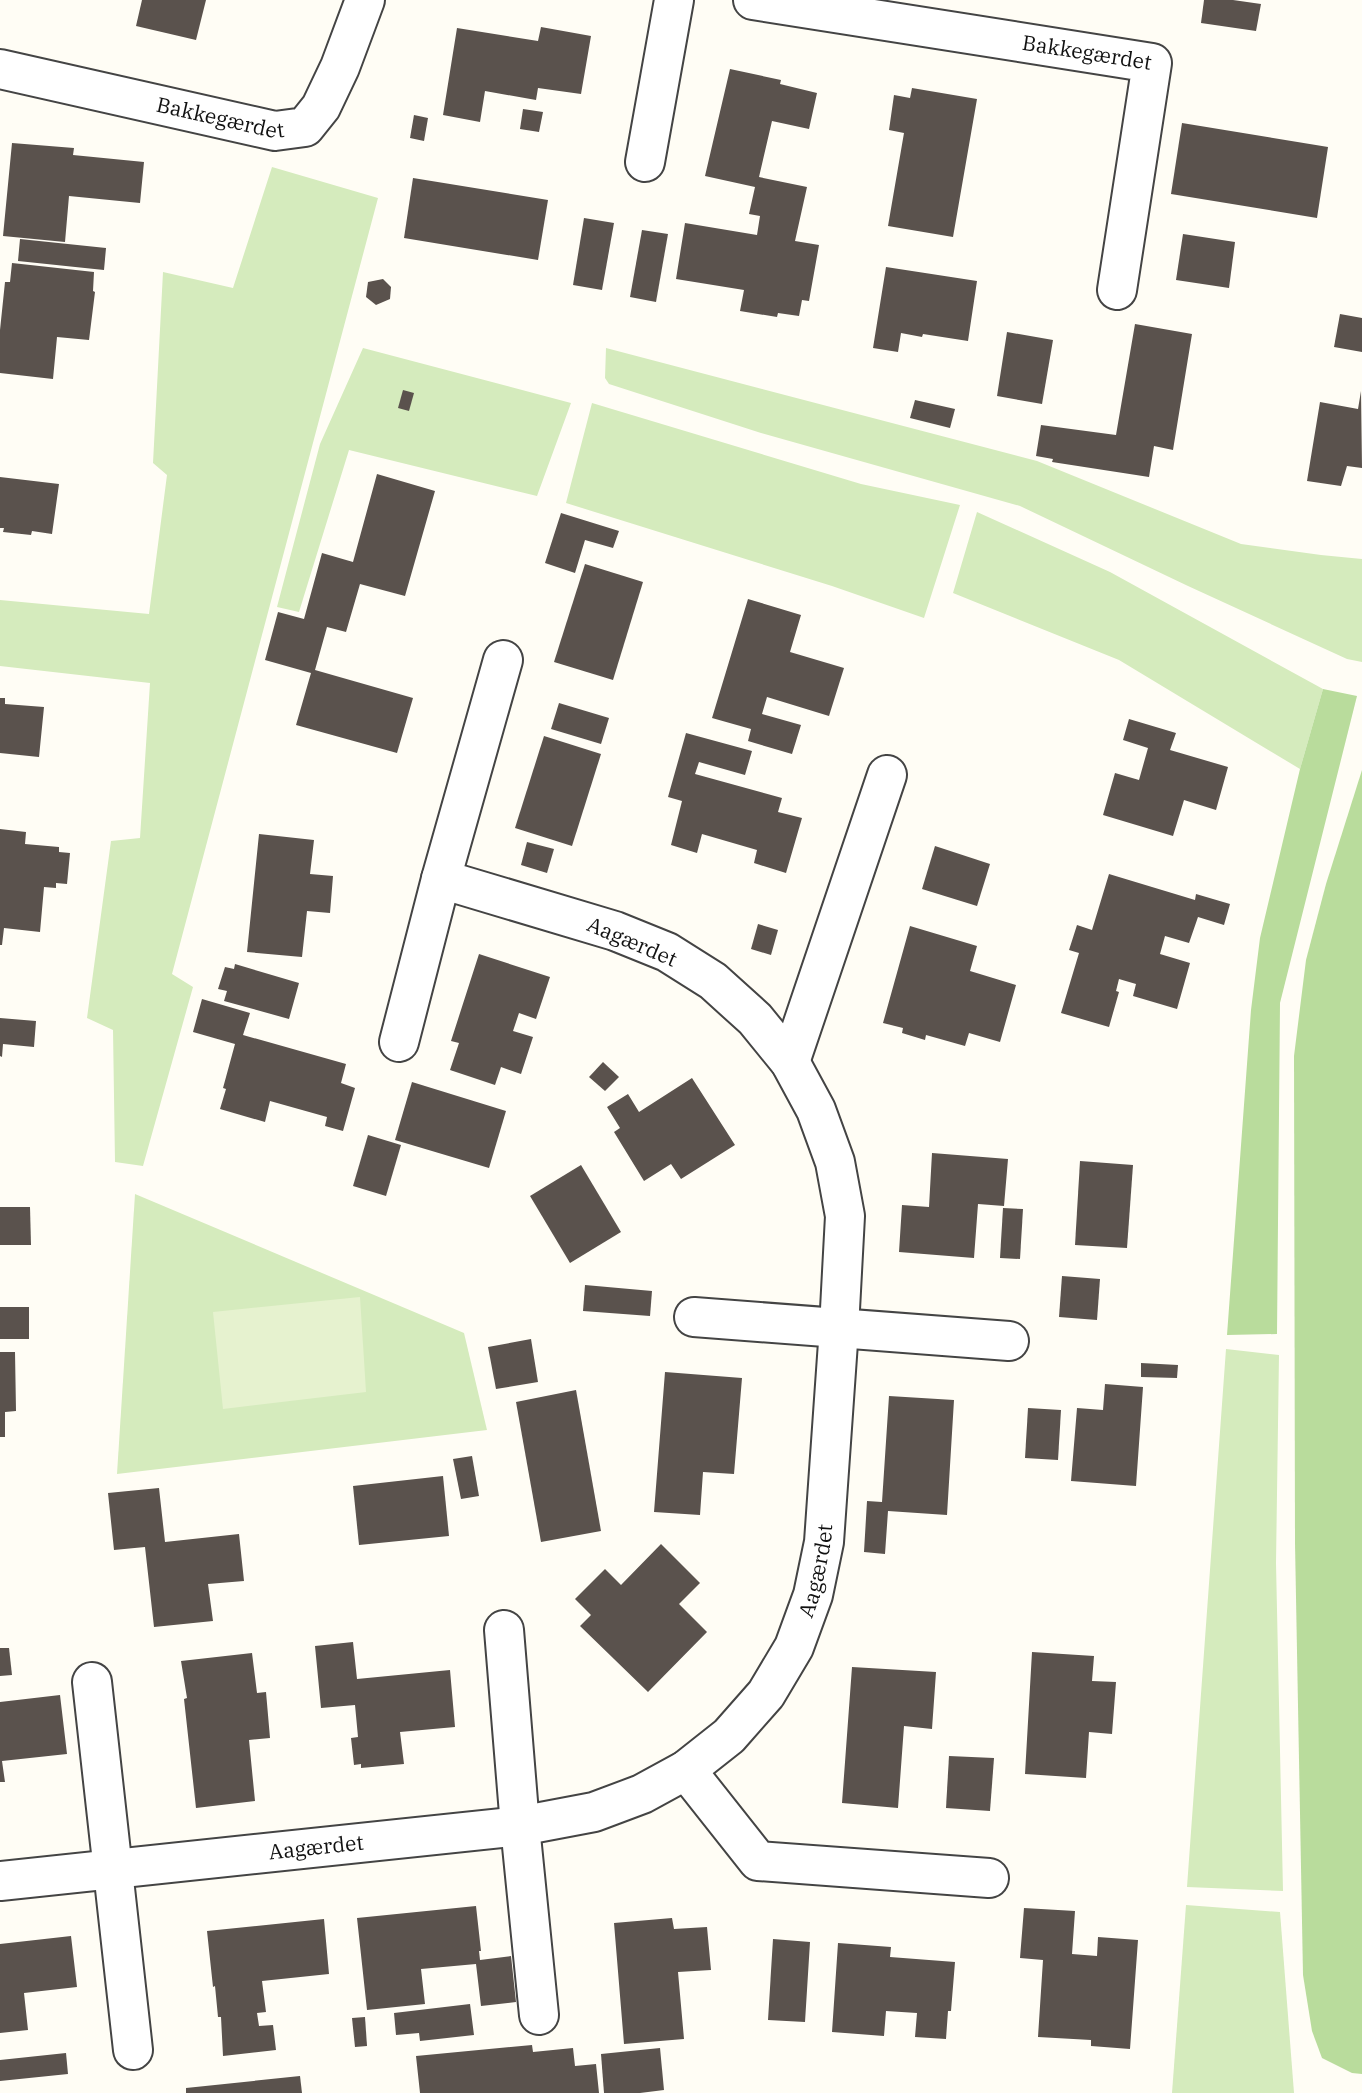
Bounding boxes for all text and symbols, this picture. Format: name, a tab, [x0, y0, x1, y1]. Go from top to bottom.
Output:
street label: Bakkegærdet	[1020, 28, 1154, 76]
street label: Bakkegærdet	[154, 90, 286, 144]
street label: Aagærdet	[583, 910, 682, 973]
street label: Aagærdet	[791, 1523, 838, 1621]
street label: Aagærdet	[267, 1828, 365, 1865]

